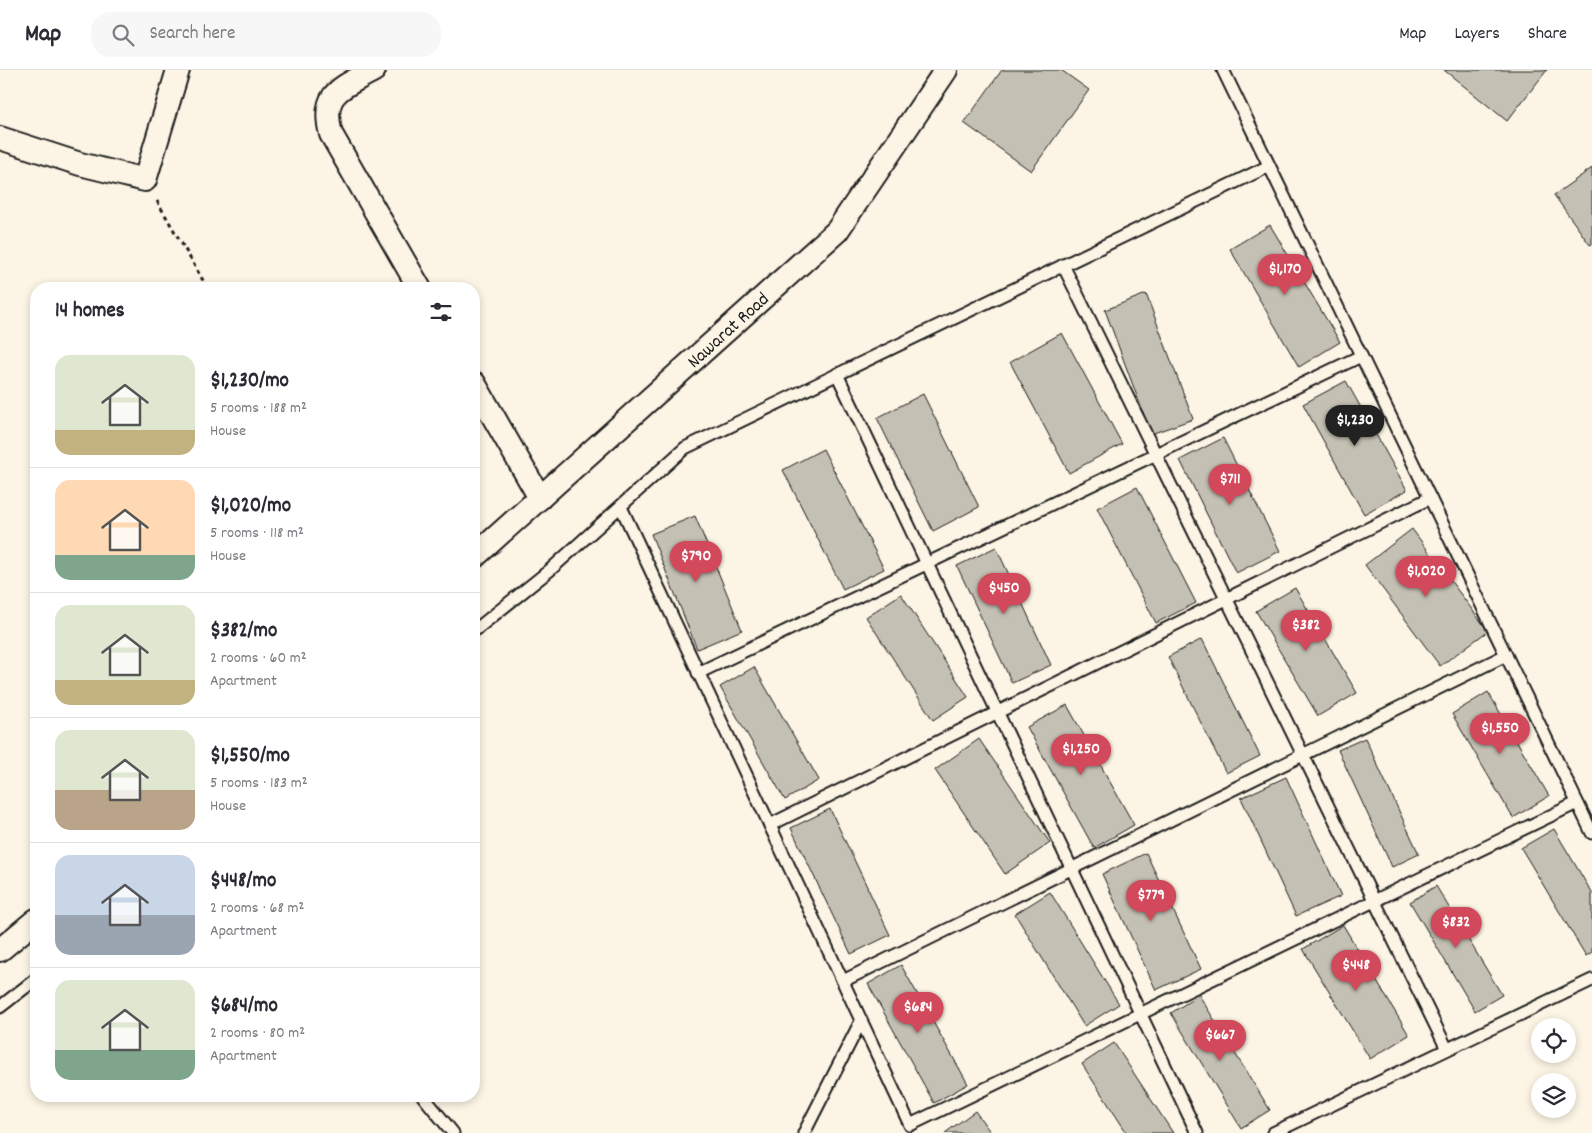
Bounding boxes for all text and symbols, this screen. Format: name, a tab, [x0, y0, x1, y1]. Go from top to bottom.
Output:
search box	[91, 12, 441, 57]
text: Map	[25, 18, 61, 52]
icon: search	[109, 21, 137, 49]
text: Search here	[149, 21, 235, 48]
text: Map	[1399, 22, 1426, 47]
text: Layers	[1454, 22, 1500, 47]
text: Share	[1528, 22, 1567, 47]
pin: $1,170	[1244, 254, 1326, 296]
text: $1,170	[1268, 258, 1302, 281]
street label: Nawarat Road	[682, 287, 776, 376]
text: 14 homes	[55, 297, 125, 327]
icon: filters	[427, 298, 455, 326]
text: $1,230/mo	[210, 367, 289, 397]
icon: home	[95, 375, 155, 435]
text: 5 rooms · 188 m²	[210, 397, 307, 420]
pin: $1,230	[1314, 404, 1396, 447]
text: $1,230	[1336, 409, 1374, 432]
text: House	[210, 420, 246, 443]
pin: $711	[1200, 464, 1260, 506]
text: $711	[1219, 468, 1241, 491]
text: $1,020/mo	[210, 492, 291, 522]
icon: home	[95, 500, 155, 560]
text: 5 rooms · 118 m²	[210, 522, 304, 545]
pin: $790	[666, 540, 726, 583]
text: House	[210, 545, 246, 568]
text: $790	[681, 545, 711, 568]
pin: $1,020	[1385, 556, 1467, 598]
text: $1,020	[1406, 560, 1446, 583]
pin: $450	[974, 572, 1034, 615]
text: $450	[989, 577, 1019, 600]
pin: $382	[1276, 610, 1336, 652]
text: $382	[1292, 614, 1320, 637]
text: $382/mo	[210, 617, 277, 647]
icon: home	[95, 625, 155, 685]
text: 2 rooms · 60 m²	[210, 647, 307, 670]
text: Apartment	[210, 670, 277, 693]
pin: $1,550	[1459, 712, 1541, 755]
text: $1,550	[1481, 717, 1519, 740]
pin: $1,250	[1040, 734, 1122, 776]
text: $1,250	[1062, 738, 1100, 761]
text: $1,550/mo	[210, 742, 290, 772]
icon: home	[95, 750, 155, 810]
text: 5 rooms · 183 m²	[210, 772, 307, 795]
text: House	[210, 795, 246, 818]
text: $448/mo	[210, 867, 276, 897]
icon: home	[95, 875, 155, 935]
pin: $779	[1121, 880, 1181, 922]
text: $779	[1137, 884, 1165, 907]
text: 2 rooms · 68 m²	[210, 897, 304, 920]
pin: $832	[1426, 906, 1486, 949]
text: $832	[1442, 911, 1470, 934]
text: Apartment	[210, 920, 277, 943]
pin: $448	[1326, 950, 1386, 992]
text: $448	[1342, 954, 1370, 977]
text: $684/mo	[210, 992, 278, 1022]
pin: $684	[888, 992, 948, 1034]
text: $684	[903, 996, 933, 1019]
icon: home	[95, 1000, 155, 1060]
map controls	[1531, 1018, 1576, 1118]
button: locate	[1531, 1018, 1576, 1063]
pin: $667	[1190, 1020, 1250, 1062]
text: 2 rooms · 80 m²	[210, 1022, 305, 1045]
text: $667	[1205, 1024, 1235, 1047]
text: Apartment	[210, 1045, 277, 1068]
button: layers	[1531, 1073, 1576, 1118]

